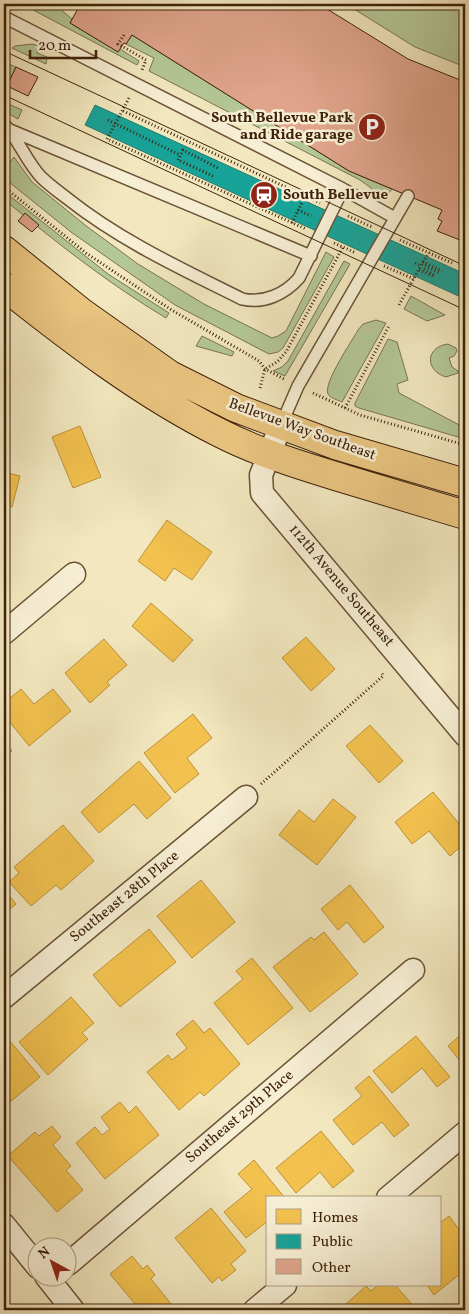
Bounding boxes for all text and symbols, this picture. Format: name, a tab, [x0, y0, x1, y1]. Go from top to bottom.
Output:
scale bar	[30, 28, 96, 60]
text: 20 m	[38, 36, 71, 57]
place label: South Bellevue Park and Ride garage	[211, 108, 353, 146]
parking icon: South Bellevue Park and Ride garage	[357, 112, 387, 142]
station icon: South Bellevue	[249, 180, 279, 210]
place label: South Bellevue	[283, 185, 388, 206]
street label: Bellevue Way Southeast	[225, 394, 379, 466]
street label: 112th Avenue Southeast	[283, 520, 399, 652]
street label: Southeast 28th Place	[66, 846, 184, 948]
street label: Southeast 29th Place	[181, 1065, 299, 1169]
legend	[266, 1196, 442, 1286]
text: Homes	[312, 1208, 358, 1229]
text: Public	[312, 1232, 353, 1253]
north arrow	[28, 1236, 78, 1286]
text: N	[35, 1243, 55, 1264]
text: Other	[312, 1258, 351, 1279]

